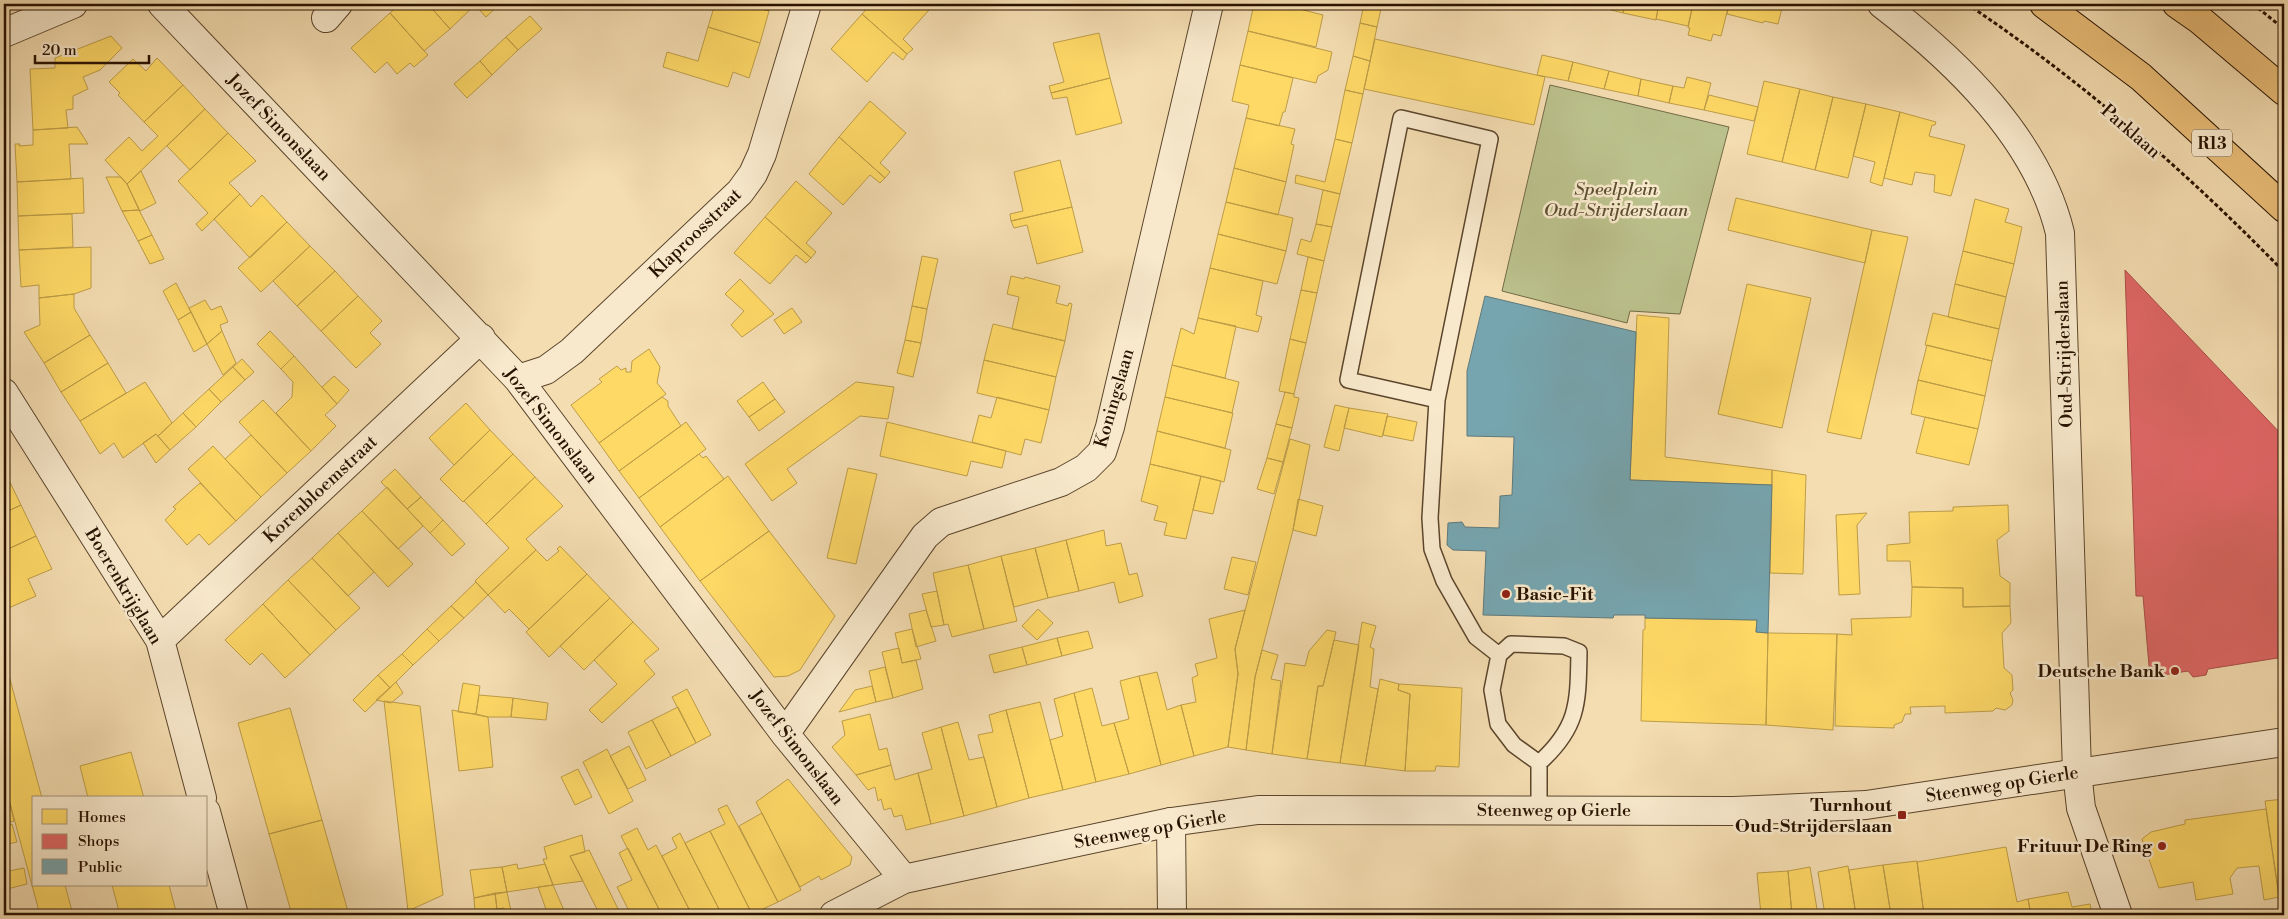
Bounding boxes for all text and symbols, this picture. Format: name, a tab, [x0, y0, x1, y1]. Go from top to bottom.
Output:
scale bar	[35, 32, 149, 64]
text: 20 m	[42, 41, 77, 60]
street label: Jozef Simonslaan	[221, 68, 336, 186]
street label: Parklaan	[2096, 99, 2165, 164]
road number: R13	[2192, 130, 2232, 156]
park label: Speelplein Oud-Strijderslaan	[1544, 178, 1689, 222]
street label: Klaproosstraat	[644, 183, 747, 283]
street label: Oud-Strijderslaan	[2050, 280, 2079, 428]
street label: Koningslaan	[1089, 346, 1140, 450]
street label: Jozef Simonslaan	[498, 362, 603, 488]
street label: Korenbloemstraat	[258, 430, 383, 548]
street label: Boerenkrijglaan	[79, 523, 168, 649]
place label: Basic-Fit	[1516, 583, 1594, 606]
marker: Basic-Fit	[1500, 588, 1512, 600]
place label: Deutsche Bank	[2038, 660, 2166, 683]
marker: Deutsche Bank	[2169, 665, 2181, 677]
street label: Jozef Simonslaan	[744, 684, 849, 810]
street label: Steenweg op Gierle	[1924, 761, 2080, 808]
place label: Turnhout Oud-Strijderslaan	[1735, 794, 1893, 838]
legend	[32, 796, 208, 886]
street label: Steenweg op Gierle	[1477, 799, 1631, 822]
street label: Steenweg op Gierle	[1072, 805, 1228, 854]
text: Homes	[78, 808, 126, 827]
marker: Turnhout Oud-Strijderslaan	[1896, 809, 1908, 821]
text: Shops	[78, 832, 119, 851]
place label: Frituur De Ring	[2017, 835, 2153, 858]
marker: Frituur De Ring	[2156, 840, 2168, 852]
text: Public	[78, 858, 122, 877]

